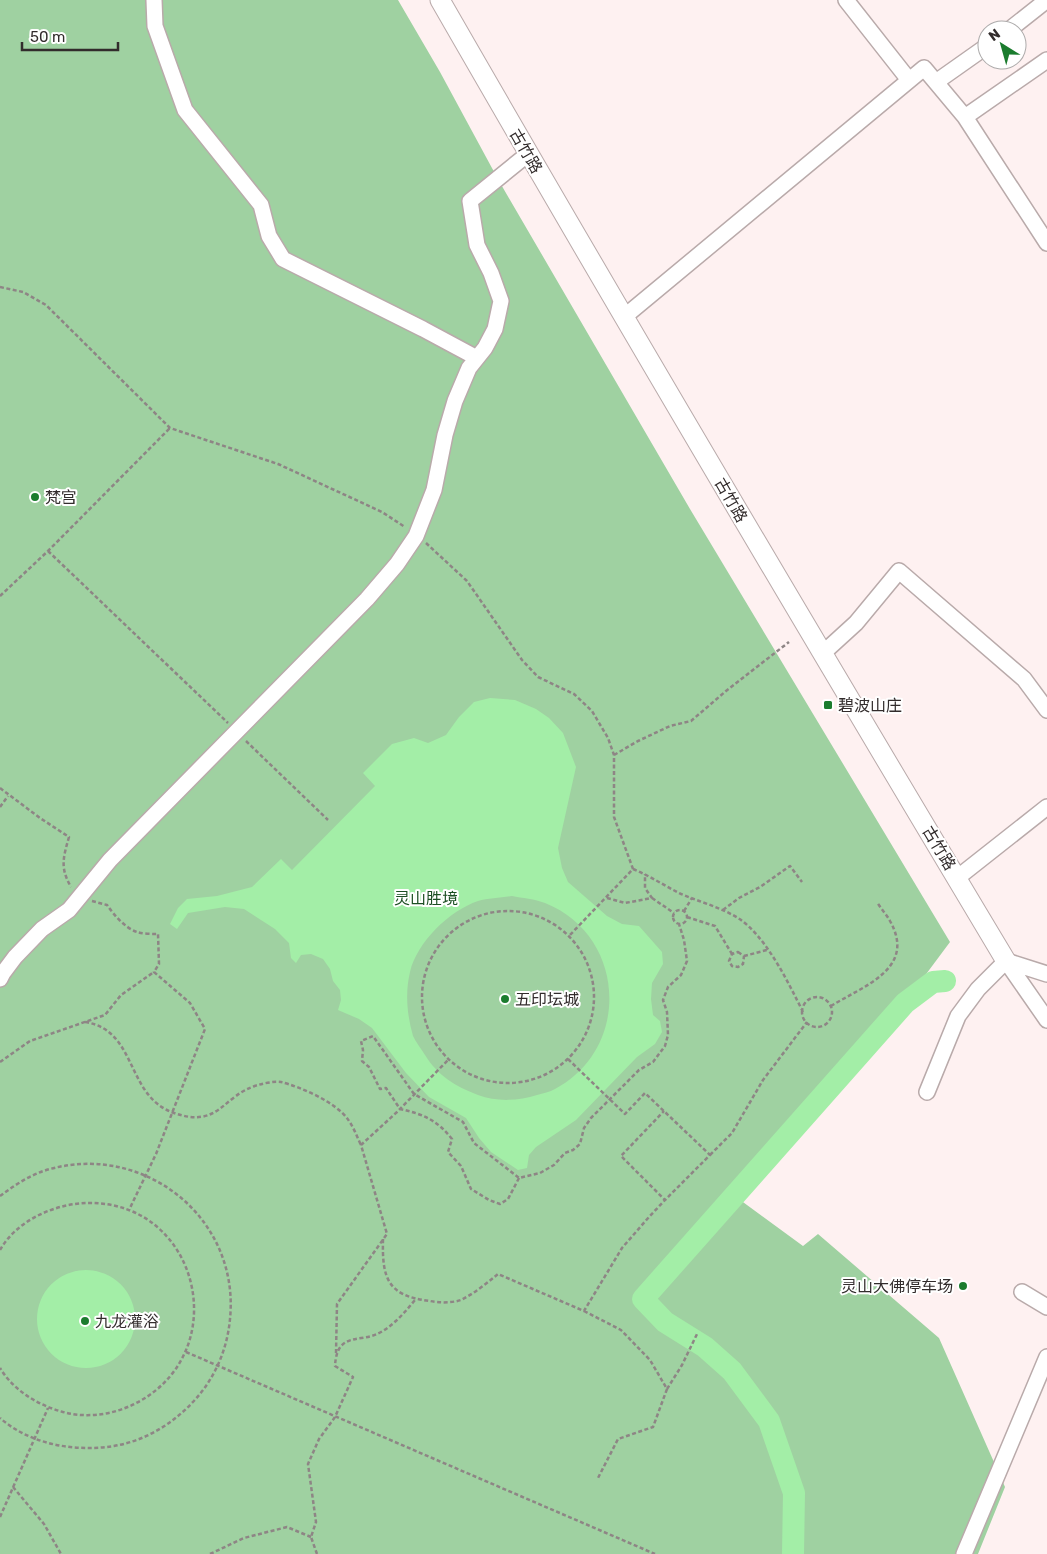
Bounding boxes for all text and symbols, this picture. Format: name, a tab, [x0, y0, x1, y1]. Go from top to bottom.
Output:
scale bar	[22, 20, 119, 52]
north arrow	[977, 20, 1027, 70]
text: N	[985, 25, 1004, 45]
text: 50 m	[30, 28, 65, 46]
street label: 古竹路	[506, 125, 546, 177]
street label: 古竹路	[711, 474, 751, 526]
place label: 梵宫	[45, 488, 77, 507]
marker: 梵宫	[29, 491, 41, 503]
place label: 碧波山庄	[838, 696, 902, 715]
marker: 碧波山庄	[822, 699, 834, 711]
street label: 古竹路	[918, 823, 960, 873]
park label: 灵山胜境	[394, 889, 458, 908]
place label: 五印坛城	[515, 990, 579, 1009]
marker: 五印坛城	[499, 993, 511, 1005]
place label: 灵山大佛停车场	[841, 1277, 953, 1296]
marker: 灵山大佛停车场	[957, 1280, 969, 1292]
place label: 九龙灌浴	[95, 1312, 159, 1331]
marker: 九龙灌浴	[79, 1315, 91, 1327]

